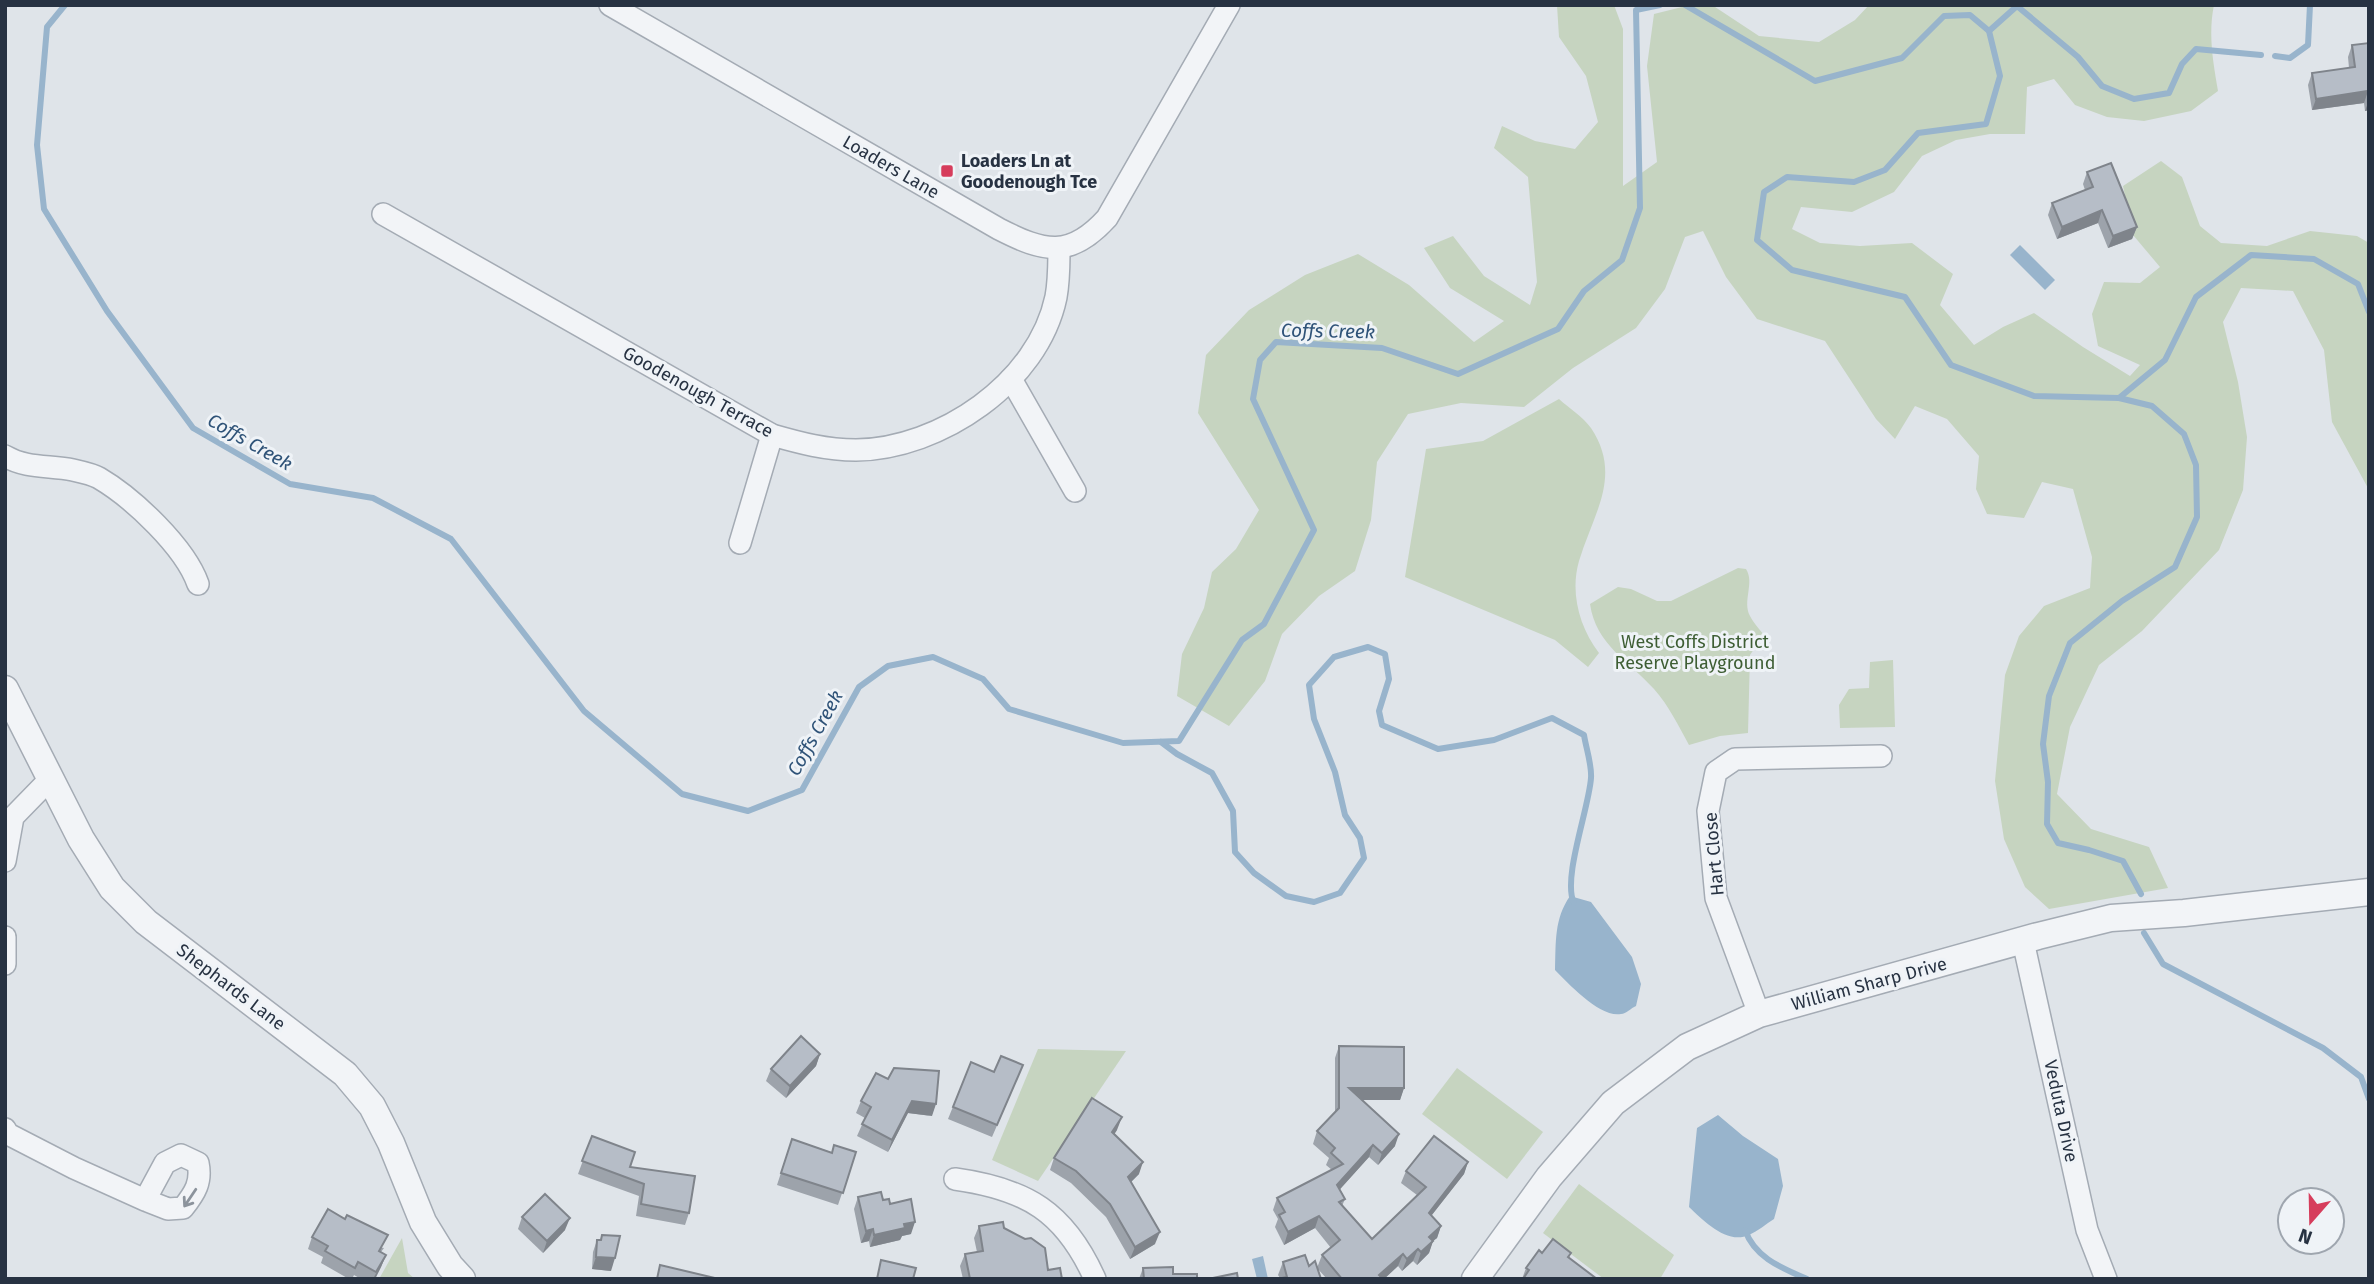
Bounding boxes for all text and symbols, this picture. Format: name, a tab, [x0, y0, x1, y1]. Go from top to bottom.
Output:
street label: Loaders Lane	[839, 130, 943, 204]
place label: Loaders Ln at Goodenough Tce	[961, 150, 1097, 193]
marker: Loaders Ln at Goodenough Tce	[939, 163, 955, 179]
water label: Coffs Creek	[1281, 319, 1375, 343]
street label: Goodenough Terrace	[619, 342, 777, 442]
water label: Coffs Creek	[204, 409, 296, 475]
park label: West Coffs District Reserve Playground	[1615, 631, 1775, 674]
water label: Coffs Creek	[782, 686, 848, 780]
street label: Hart Close	[1699, 811, 1729, 897]
street label: Shephards Lane	[172, 939, 290, 1035]
street label: William Sharp Drive	[1789, 953, 1949, 1015]
street label: Veduta Drive	[2039, 1058, 2083, 1164]
north arrow	[2276, 1186, 2346, 1256]
one-way arrow	[182, 1187, 196, 1207]
text: N	[2295, 1224, 2315, 1249]

